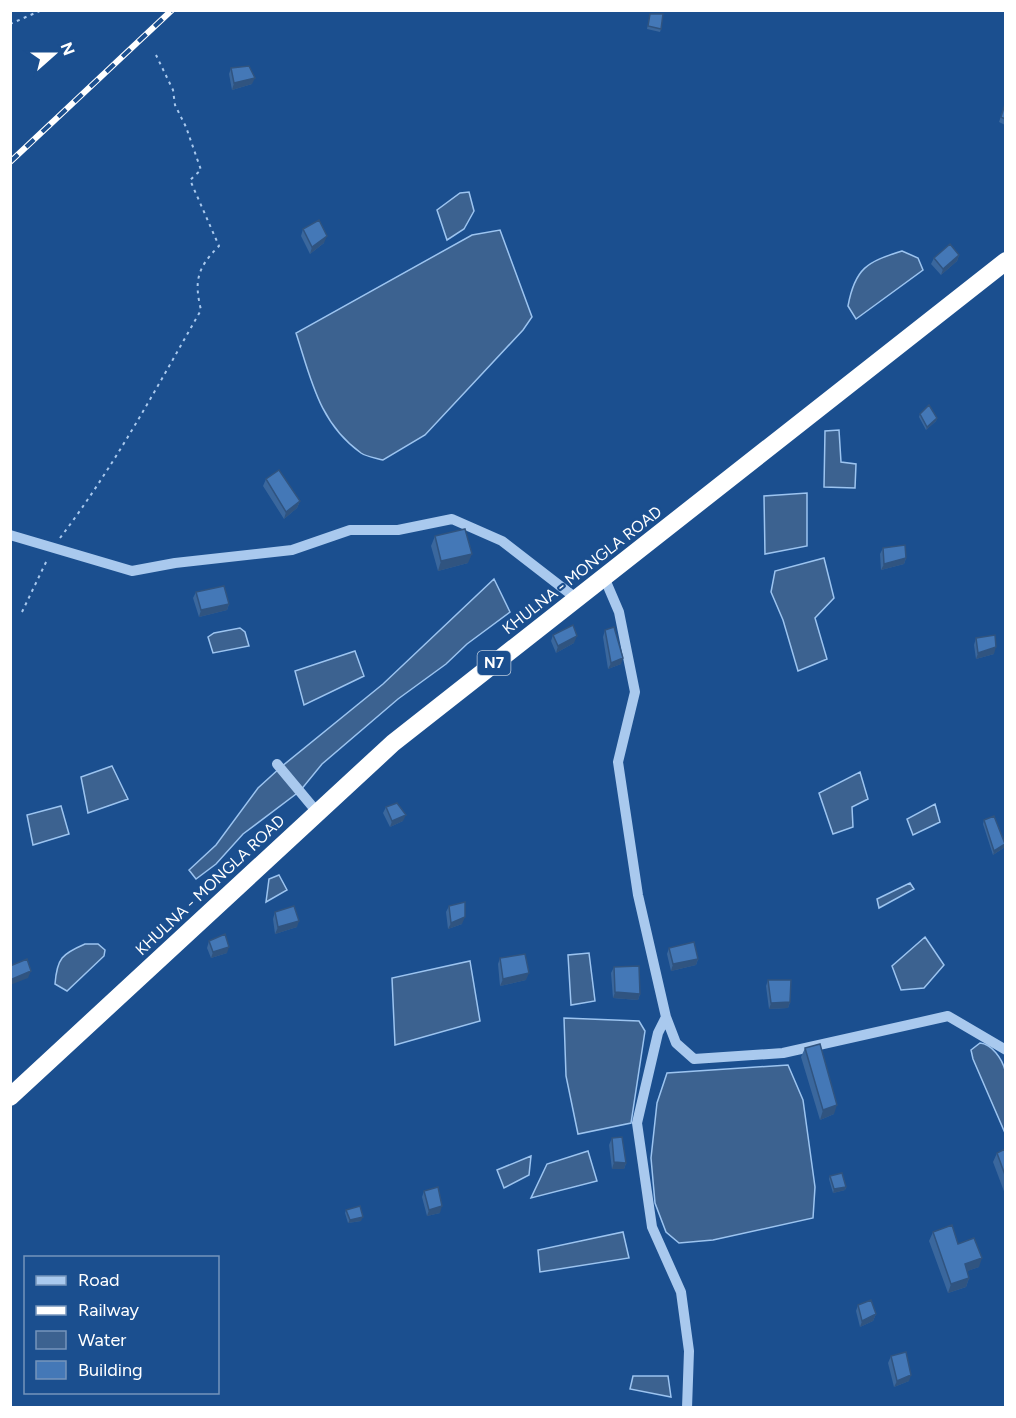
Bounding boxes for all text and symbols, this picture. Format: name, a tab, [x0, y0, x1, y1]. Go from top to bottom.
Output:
north arrow	[24, 24, 84, 84]
text: N	[56, 40, 79, 58]
street label: KHULNA - MONGLA ROAD	[499, 502, 665, 638]
road number: N7	[478, 651, 510, 675]
street label: KHULNA - MONGLA ROAD	[131, 811, 289, 959]
legend	[24, 1256, 219, 1394]
text: Road	[78, 1269, 119, 1291]
text: Railway	[78, 1299, 140, 1321]
text: Water	[78, 1329, 126, 1351]
text: Building	[78, 1359, 143, 1381]

